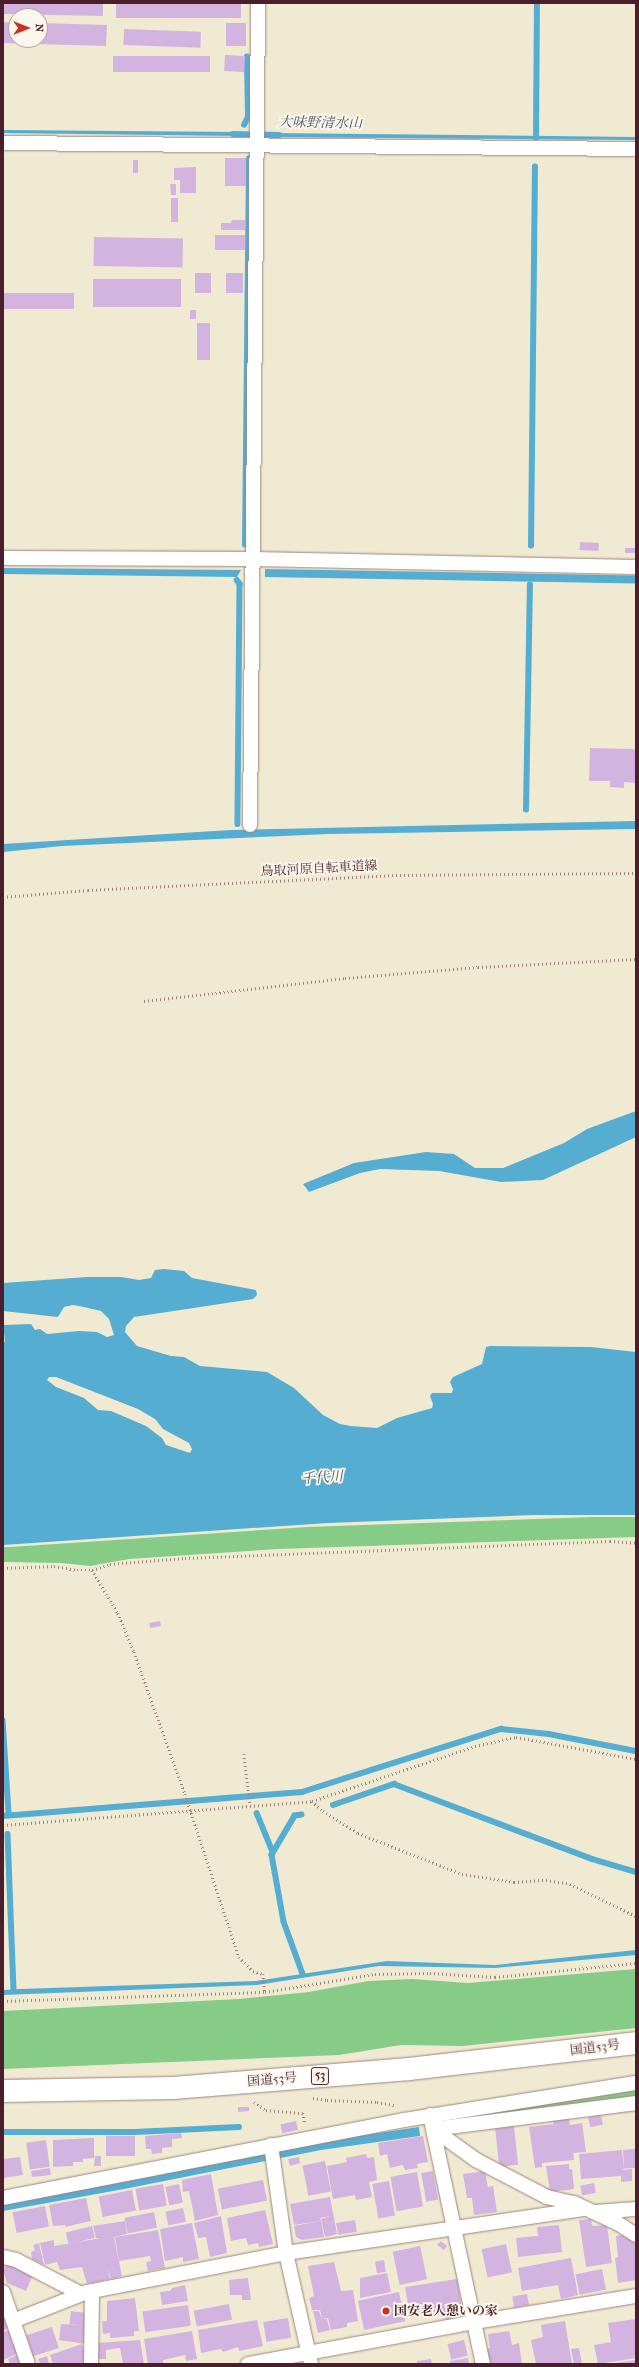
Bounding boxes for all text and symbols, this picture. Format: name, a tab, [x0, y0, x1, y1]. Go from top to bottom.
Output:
north arrow	[8, 8, 48, 48]
text: N	[33, 24, 46, 32]
water label: 大味野清水山	[278, 114, 362, 132]
street label: 鳥取河原自転車道線	[260, 858, 378, 880]
water label: 千代川	[300, 1468, 344, 1488]
street label: 国道53号	[569, 2037, 621, 2059]
road number: 53	[310, 2066, 330, 2086]
street label: 国道53号	[246, 2070, 298, 2090]
place label: 国安老人憩いの家	[394, 2303, 498, 2319]
marker: 国安老人憩いの家	[381, 2306, 391, 2316]

